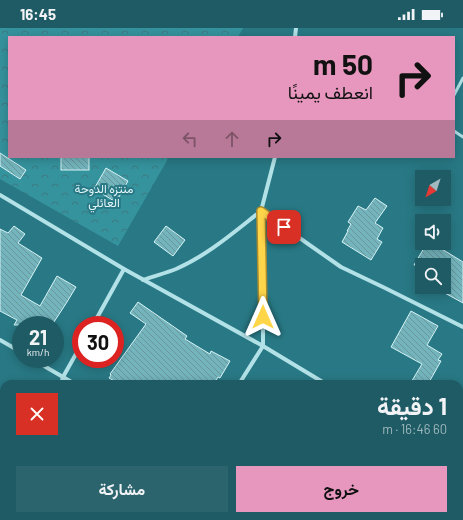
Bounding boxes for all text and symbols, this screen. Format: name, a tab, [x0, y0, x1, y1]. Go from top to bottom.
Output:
text: 16:45	[20, 5, 56, 23]
text: 50 m	[313, 47, 373, 81]
icon: right	[387, 52, 439, 104]
text: انعطف يمينًا	[288, 81, 373, 103]
icon: left	[179, 128, 201, 150]
icon: ahead	[221, 128, 243, 150]
icon: right	[263, 128, 285, 150]
north arrow	[415, 170, 451, 206]
map controls	[415, 170, 451, 294]
park label: منتزه الدوحة العائلي	[75, 181, 133, 213]
pin	[267, 210, 301, 244]
button: sound	[415, 214, 451, 250]
icon: arrive	[273, 216, 295, 238]
button: search	[415, 258, 451, 294]
position arrow	[242, 296, 284, 338]
speed limit sign: 30	[72, 316, 124, 368]
text: 21	[29, 325, 47, 349]
text: km/h	[27, 346, 49, 358]
text: 1 دقيقة	[377, 391, 447, 420]
button: close	[16, 393, 58, 435]
text: 60 m · 16:46	[382, 421, 447, 437]
button: مشاركة	[16, 466, 228, 512]
button: خروج	[236, 466, 447, 512]

